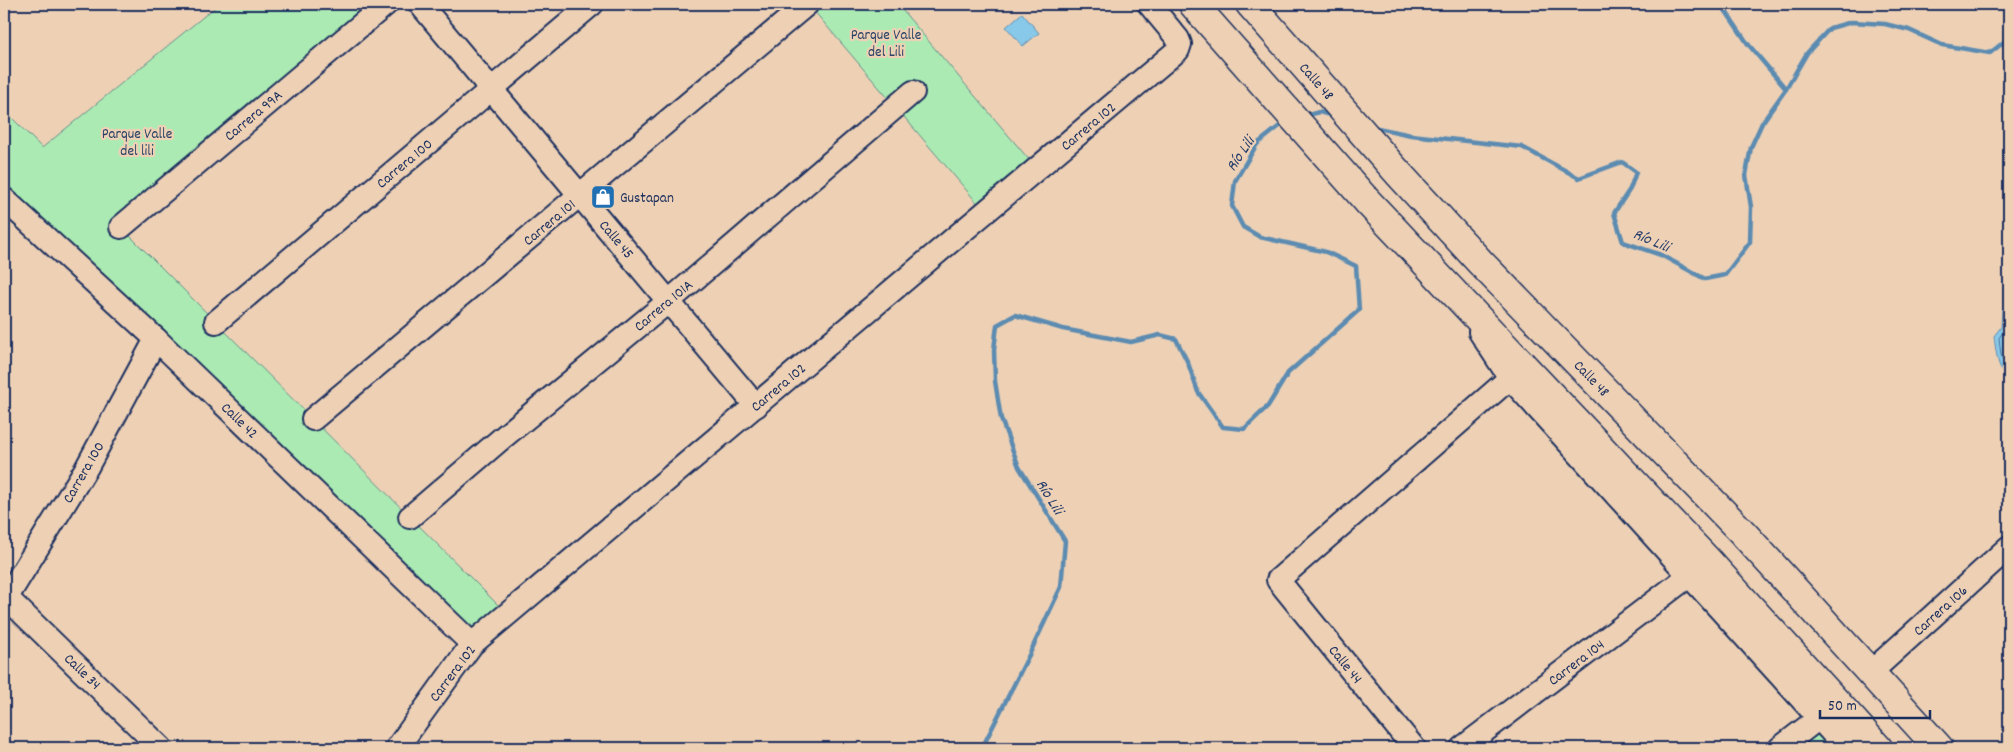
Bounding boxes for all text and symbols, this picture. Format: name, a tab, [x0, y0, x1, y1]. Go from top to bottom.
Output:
park label: Parque Valle del Lili	[851, 25, 922, 64]
street label: Calle 48	[1293, 59, 1338, 106]
street label: Carrera 99A	[220, 86, 288, 148]
street label: Carrera 102	[1057, 98, 1122, 157]
park label: Parque Valle del lili	[102, 124, 173, 163]
water label: Río Lili	[1221, 130, 1263, 176]
street label: Carrera 100	[372, 134, 438, 195]
shop icon: Gustapan	[590, 184, 616, 210]
place label: Gustapan	[620, 188, 674, 210]
street label: Carrera 101	[519, 195, 581, 252]
street label: Calle 45	[593, 216, 638, 265]
water label: Río Lili	[1629, 223, 1676, 260]
street label: Carrera 101A	[630, 275, 699, 338]
street label: Calle 48	[1567, 356, 1614, 403]
street label: Carrera 102	[747, 359, 812, 418]
street label: Calle 42	[215, 398, 262, 445]
street label: Carrera 100	[58, 438, 111, 508]
water label: Río Lili	[1029, 475, 1070, 522]
street label: Carrera 106	[1909, 581, 1974, 642]
street label: Carrera 104	[1544, 635, 1610, 692]
street label: Carrera 102	[425, 641, 482, 707]
street label: Calle 44	[1322, 641, 1367, 689]
street label: Calle 34	[58, 649, 105, 696]
scale bar	[1820, 687, 1930, 719]
text: 50 m	[1828, 696, 1857, 718]

